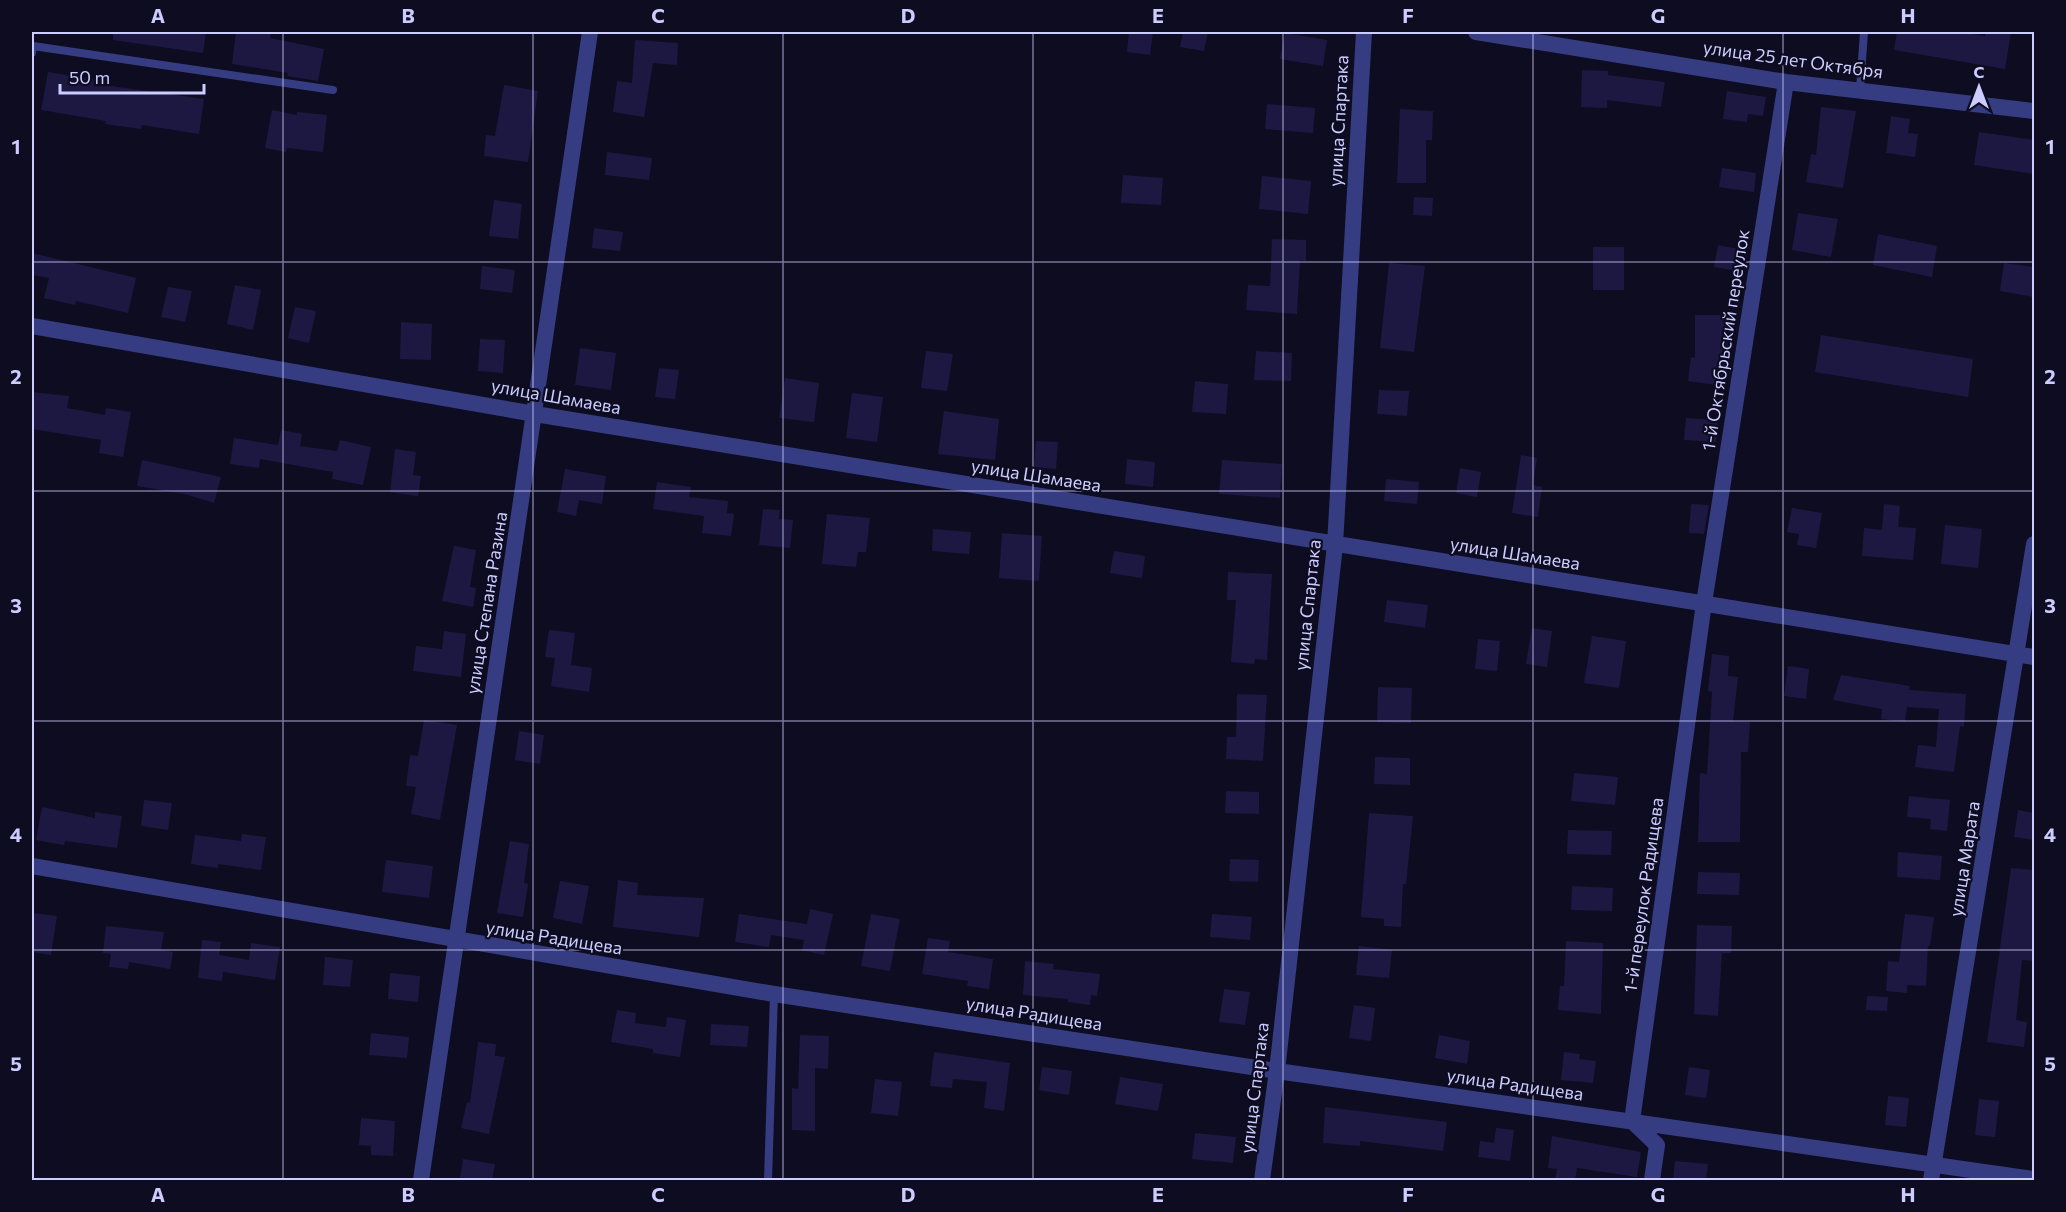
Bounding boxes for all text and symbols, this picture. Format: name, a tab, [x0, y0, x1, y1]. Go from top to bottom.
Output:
text: A	[151, 3, 165, 27]
text: B	[401, 3, 415, 27]
text: C	[651, 3, 665, 27]
text: D	[901, 3, 915, 27]
text: E	[1152, 3, 1164, 27]
text: F	[1402, 3, 1414, 27]
text: G	[1651, 3, 1665, 27]
text: H	[1901, 3, 1916, 27]
street label: улица 25 лет Октября	[1702, 35, 1884, 83]
street label: улица Спартака	[1324, 55, 1352, 187]
scale bar	[60, 57, 204, 95]
north arrow	[1949, 57, 2009, 117]
text: С	[1974, 62, 1985, 81]
text: 50 m	[69, 66, 110, 88]
text: 1	[11, 134, 21, 158]
text: 1	[2045, 134, 2055, 158]
street label: 1-й Октябрьский переулок	[1697, 227, 1753, 452]
text: 2	[10, 364, 22, 388]
text: 2	[2044, 364, 2056, 388]
street label: улица Шамаева	[490, 374, 623, 418]
street label: улица Шамаева	[970, 454, 1103, 496]
street label: улица Степана Разина	[461, 510, 511, 696]
street label: улица Шамаева	[1449, 532, 1582, 574]
street label: улица Спартака	[1289, 538, 1325, 672]
text: 3	[10, 593, 22, 617]
text: 3	[2044, 593, 2056, 617]
street label: 1-й переулок Радищева	[1618, 796, 1668, 994]
street label: улица Марата	[1944, 799, 1984, 918]
text: 4	[10, 822, 22, 846]
text: 4	[2044, 822, 2056, 846]
street label: улица Радищева	[484, 915, 624, 959]
street label: улица Радищева	[964, 991, 1104, 1035]
street label: улица Спартака	[1235, 1021, 1273, 1155]
text: 5	[10, 1051, 22, 1075]
text: 5	[2044, 1051, 2056, 1075]
street label: улица Радищева	[1445, 1064, 1585, 1104]
text: A	[151, 1182, 165, 1206]
text: B	[401, 1182, 415, 1206]
text: C	[651, 1182, 665, 1206]
text: D	[901, 1182, 915, 1206]
text: E	[1152, 1182, 1164, 1206]
text: F	[1402, 1182, 1414, 1206]
text: G	[1651, 1182, 1665, 1206]
text: H	[1901, 1182, 1916, 1206]

